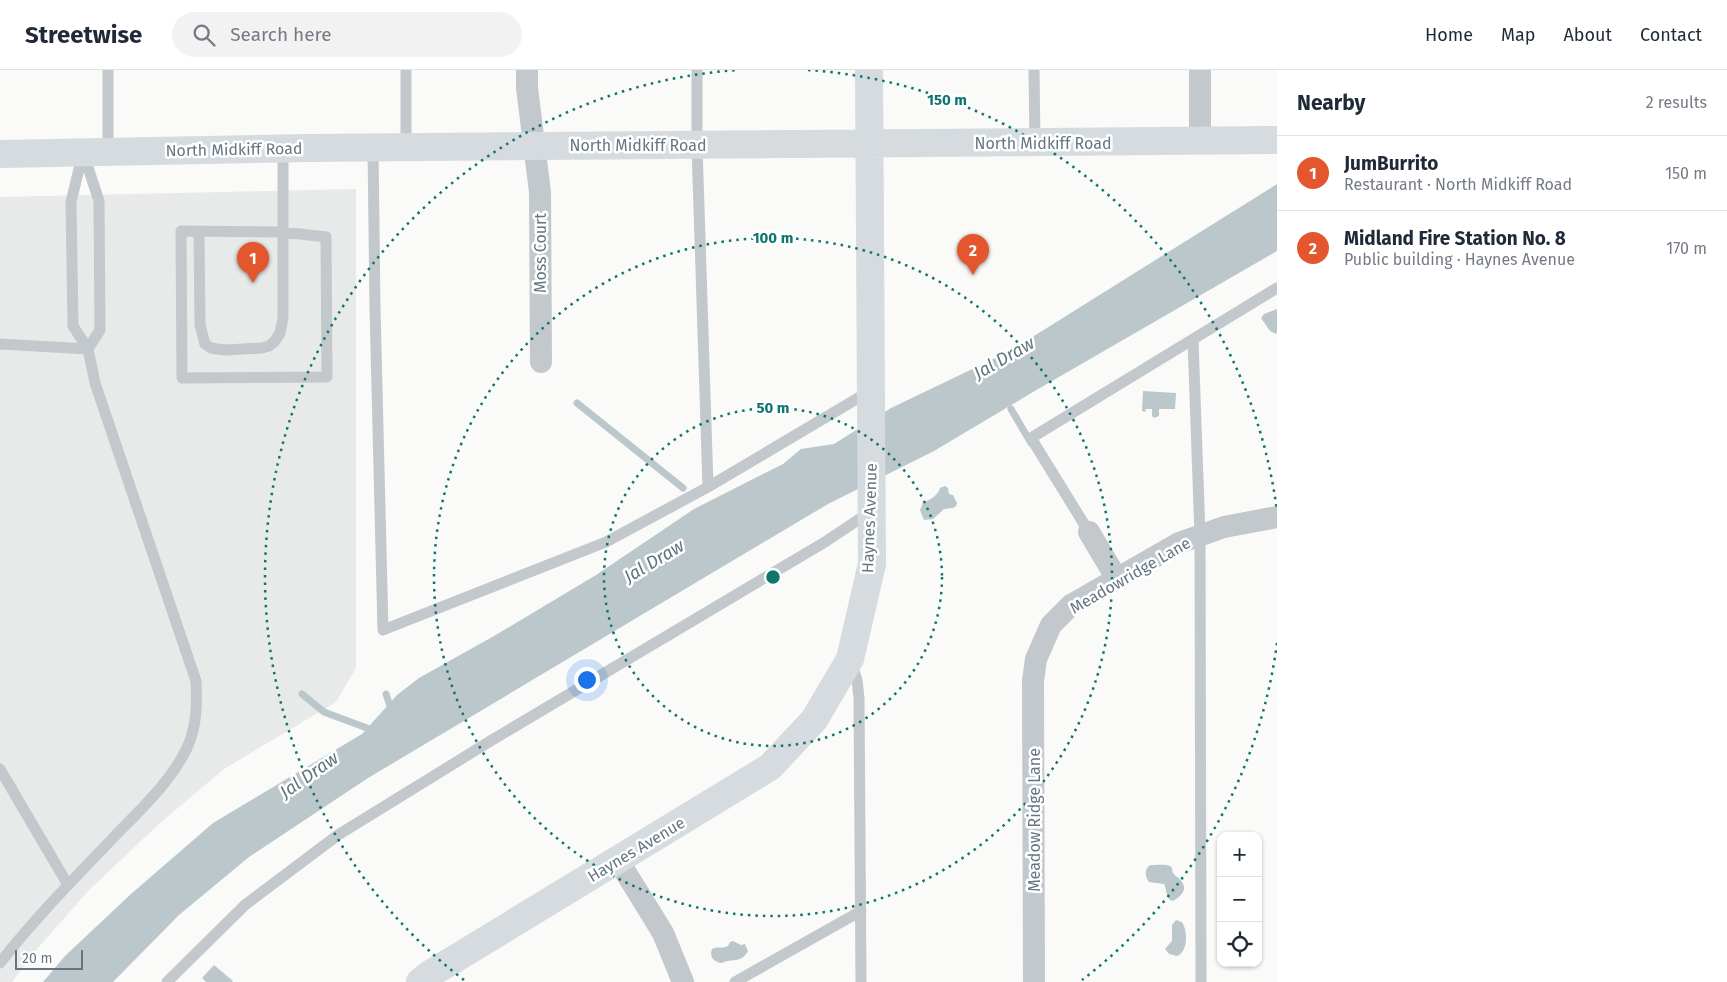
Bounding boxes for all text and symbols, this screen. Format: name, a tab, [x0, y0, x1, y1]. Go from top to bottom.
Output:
search box	[172, 12, 522, 57]
text: Streetwise	[25, 21, 142, 49]
icon: search	[190, 21, 218, 49]
text: Search here	[230, 23, 332, 46]
text: Home	[1425, 24, 1473, 46]
text: Map	[1501, 24, 1535, 46]
text: About	[1563, 24, 1612, 46]
text: Contact	[1640, 24, 1702, 46]
text: Nearby	[1297, 90, 1365, 116]
text: 150 m	[927, 91, 967, 109]
text: 2 results	[1646, 93, 1707, 112]
street label: North Midkiff Road	[975, 134, 1111, 153]
street label: North Midkiff Road	[570, 136, 706, 155]
street label: North Midkiff Road	[165, 139, 303, 160]
text: JumBurrito	[1344, 152, 1438, 175]
text: 1	[1309, 164, 1317, 183]
text: 150 m	[1665, 164, 1707, 183]
text: Restaurant · North Midkiff Road	[1344, 175, 1572, 194]
street label: Moss Court	[531, 213, 550, 293]
text: Midland Fire Station No. 8	[1344, 227, 1566, 250]
text: 100 m	[753, 229, 793, 247]
pin: 2	[957, 234, 989, 275]
text: 2	[1309, 239, 1317, 258]
text: 170 m	[1666, 239, 1707, 258]
pin: 1	[237, 242, 269, 283]
text: Public building · Haynes Avenue	[1344, 250, 1575, 269]
water label: Jal Draw	[969, 331, 1039, 385]
text: 50 m	[756, 399, 790, 417]
street label: Haynes Avenue	[858, 463, 881, 573]
street label: Meadowridge Lane	[1067, 533, 1194, 618]
water label: Jal Draw	[619, 534, 689, 588]
centre of rings	[764, 568, 782, 586]
your location	[574, 667, 600, 693]
water label: Jal Draw	[275, 746, 343, 804]
street label: Meadow Ridge Lane	[1025, 748, 1044, 892]
street label: Haynes Avenue	[584, 813, 688, 886]
map controls	[1217, 832, 1262, 967]
button: +	[1217, 832, 1262, 877]
button: −	[1217, 877, 1262, 922]
button: locate	[1217, 922, 1262, 967]
scale bar	[15, 947, 82, 970]
text: 20 m	[22, 950, 52, 967]

